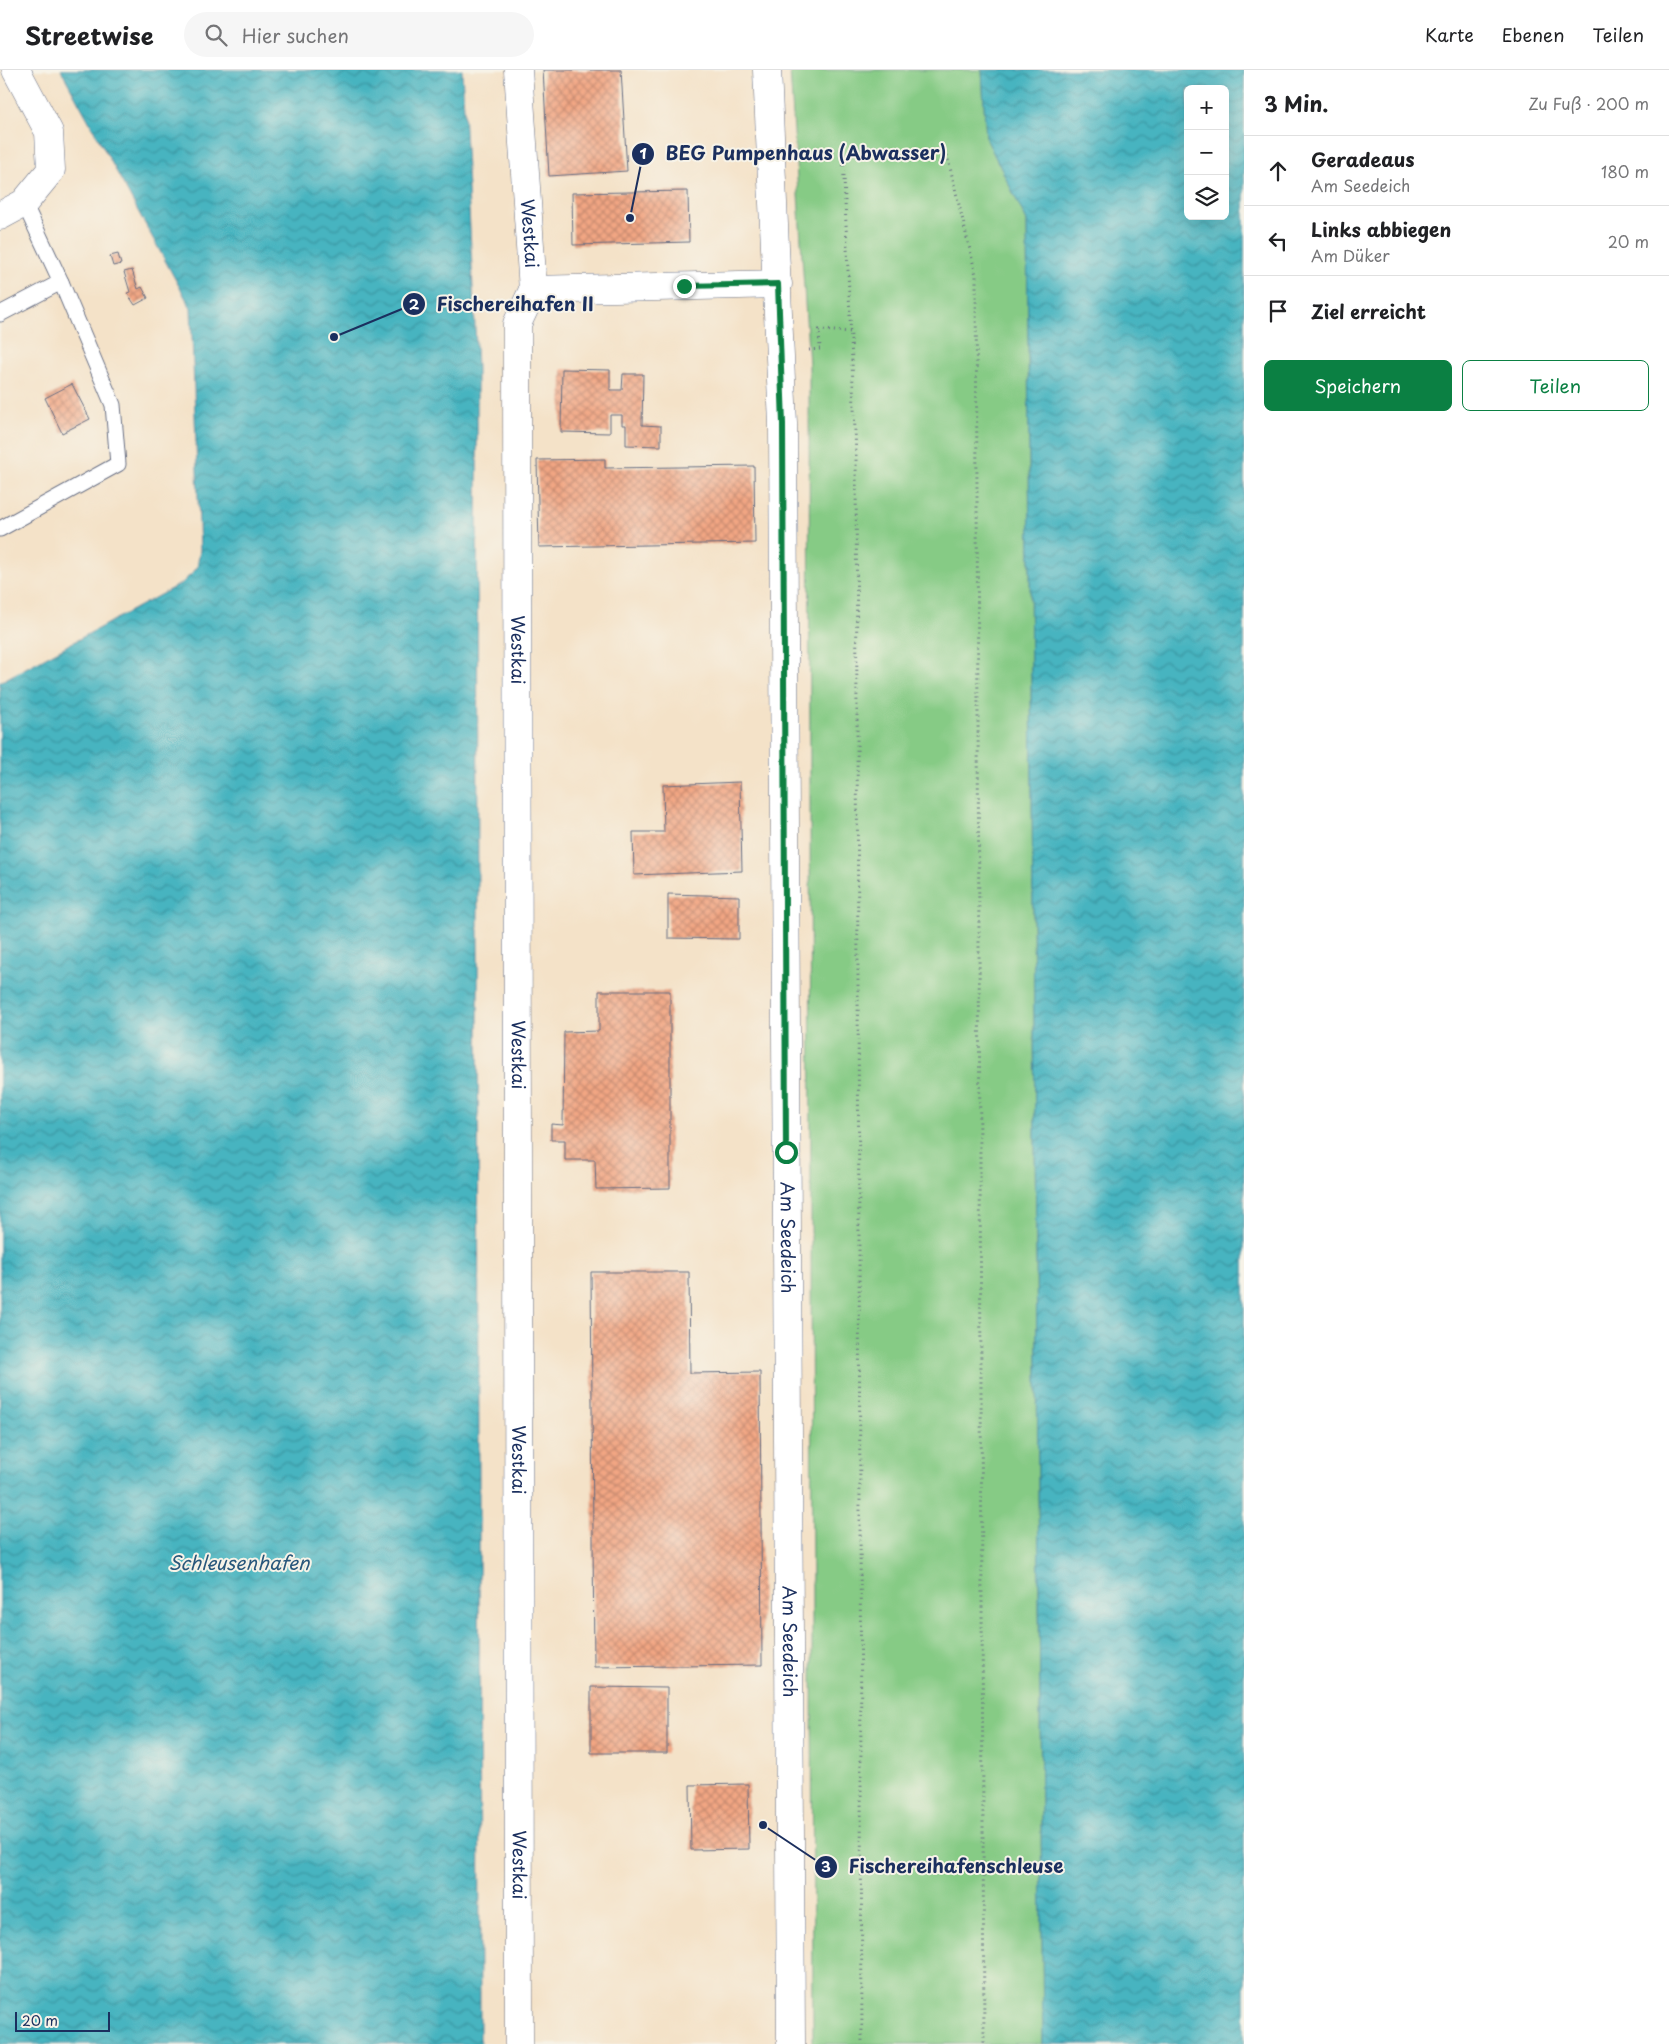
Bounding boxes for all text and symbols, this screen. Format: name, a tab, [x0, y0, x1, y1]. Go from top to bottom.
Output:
search box	[184, 12, 534, 57]
text: Streetwise	[25, 17, 154, 53]
icon: search	[202, 21, 230, 49]
text: Hier suchen	[242, 21, 349, 49]
text: Karte	[1425, 21, 1474, 48]
text: Ebenen	[1502, 21, 1565, 48]
text: Teilen	[1593, 21, 1644, 48]
map controls	[1184, 85, 1229, 220]
button: +	[1184, 85, 1229, 130]
text: 3 Min.	[1264, 87, 1328, 119]
text: Zu Fuß · 200 m	[1528, 91, 1649, 115]
button: −	[1184, 130, 1229, 175]
callout: BEG Pumpenhaus (Abwasser)	[631, 137, 957, 171]
text: BEG Pumpenhaus (Abwasser)	[665, 138, 947, 166]
text: 1	[639, 141, 647, 164]
text: Geradeaus	[1311, 145, 1415, 173]
icon: ahead	[1264, 157, 1292, 185]
text: 180 m	[1601, 159, 1649, 183]
text: Am Seedeich	[1311, 173, 1410, 197]
button: layers	[1184, 175, 1229, 220]
street label: Westkai	[515, 198, 546, 269]
text: Links abbiegen	[1311, 215, 1451, 243]
icon: left	[1264, 227, 1292, 255]
text: 20 m	[1608, 229, 1649, 253]
text: Am Düker	[1311, 243, 1390, 267]
route end	[673, 275, 696, 298]
callout: Fischereihafen II	[402, 287, 603, 321]
text: Fischereihafen II	[436, 289, 594, 317]
text: 2	[409, 292, 420, 315]
icon: arrive	[1264, 297, 1292, 325]
text: Ziel erreicht	[1311, 297, 1426, 325]
button: Speichern	[1264, 360, 1452, 411]
button: Teilen	[1462, 360, 1649, 411]
street label: Westkai	[505, 615, 532, 684]
street label: Westkai	[506, 1020, 533, 1089]
route start	[775, 1141, 798, 1164]
street label: Am Seedeich	[775, 1182, 802, 1294]
street label: Westkai	[506, 1425, 533, 1494]
water label: Schleusenhafen	[169, 1548, 311, 1576]
street label: Am Seedeich	[777, 1586, 804, 1698]
street label: Westkai	[507, 1830, 534, 1899]
callout: Fischereihafenschleuse	[814, 1850, 1074, 1884]
text: Fischereihafenschleuse	[848, 1851, 1064, 1879]
text: 3	[821, 1854, 831, 1877]
scale bar	[15, 2009, 110, 2032]
text: 20 m	[22, 2010, 58, 2031]

